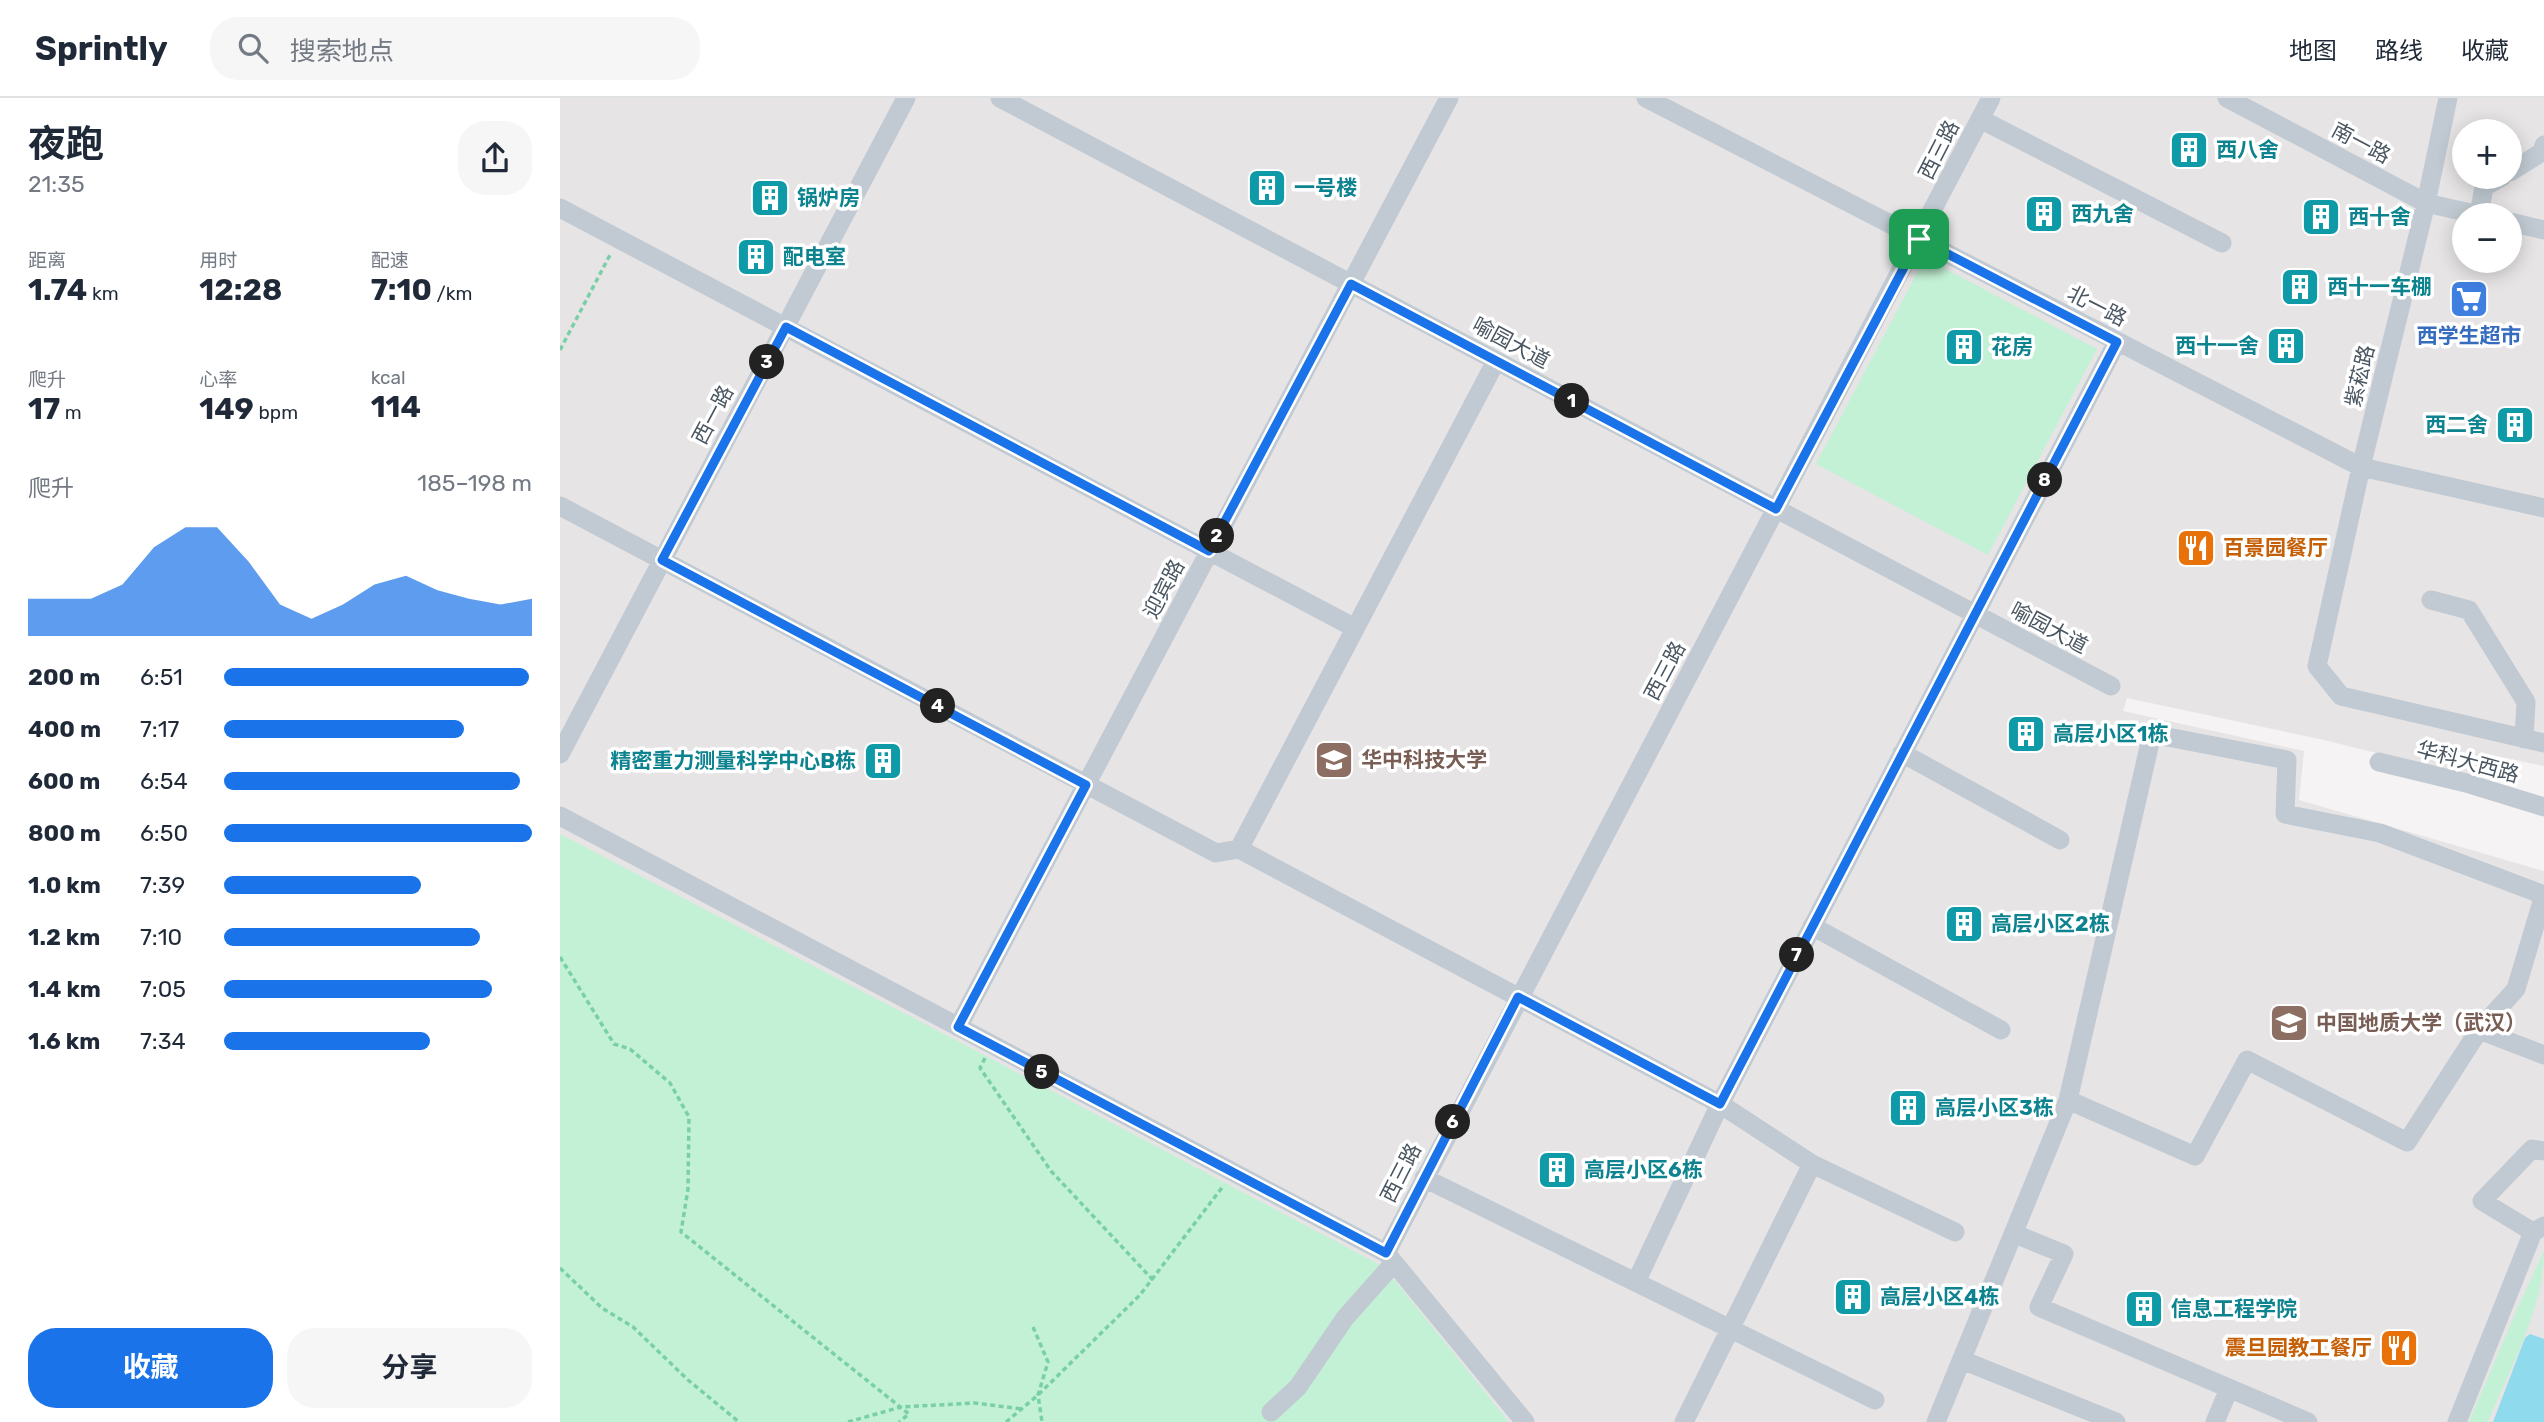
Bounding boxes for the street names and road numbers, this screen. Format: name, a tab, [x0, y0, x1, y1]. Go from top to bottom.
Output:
street label: 西三路	[1913, 116, 1964, 184]
street label: 南一路	[2328, 117, 2395, 168]
street label: 北一路	[2063, 280, 2131, 331]
street label: 喻园大道	[1468, 312, 1554, 373]
street label: 紫菘路	[2340, 342, 2379, 409]
street label: 西一路	[687, 381, 738, 448]
street label: 迎宾路	[1138, 555, 1189, 622]
street label: 喻园大道	[2006, 597, 2092, 658]
street label: 西三路	[1639, 637, 1690, 704]
street label: 华科大西路	[2414, 736, 2522, 787]
street label: 西三路	[1375, 1139, 1426, 1207]

